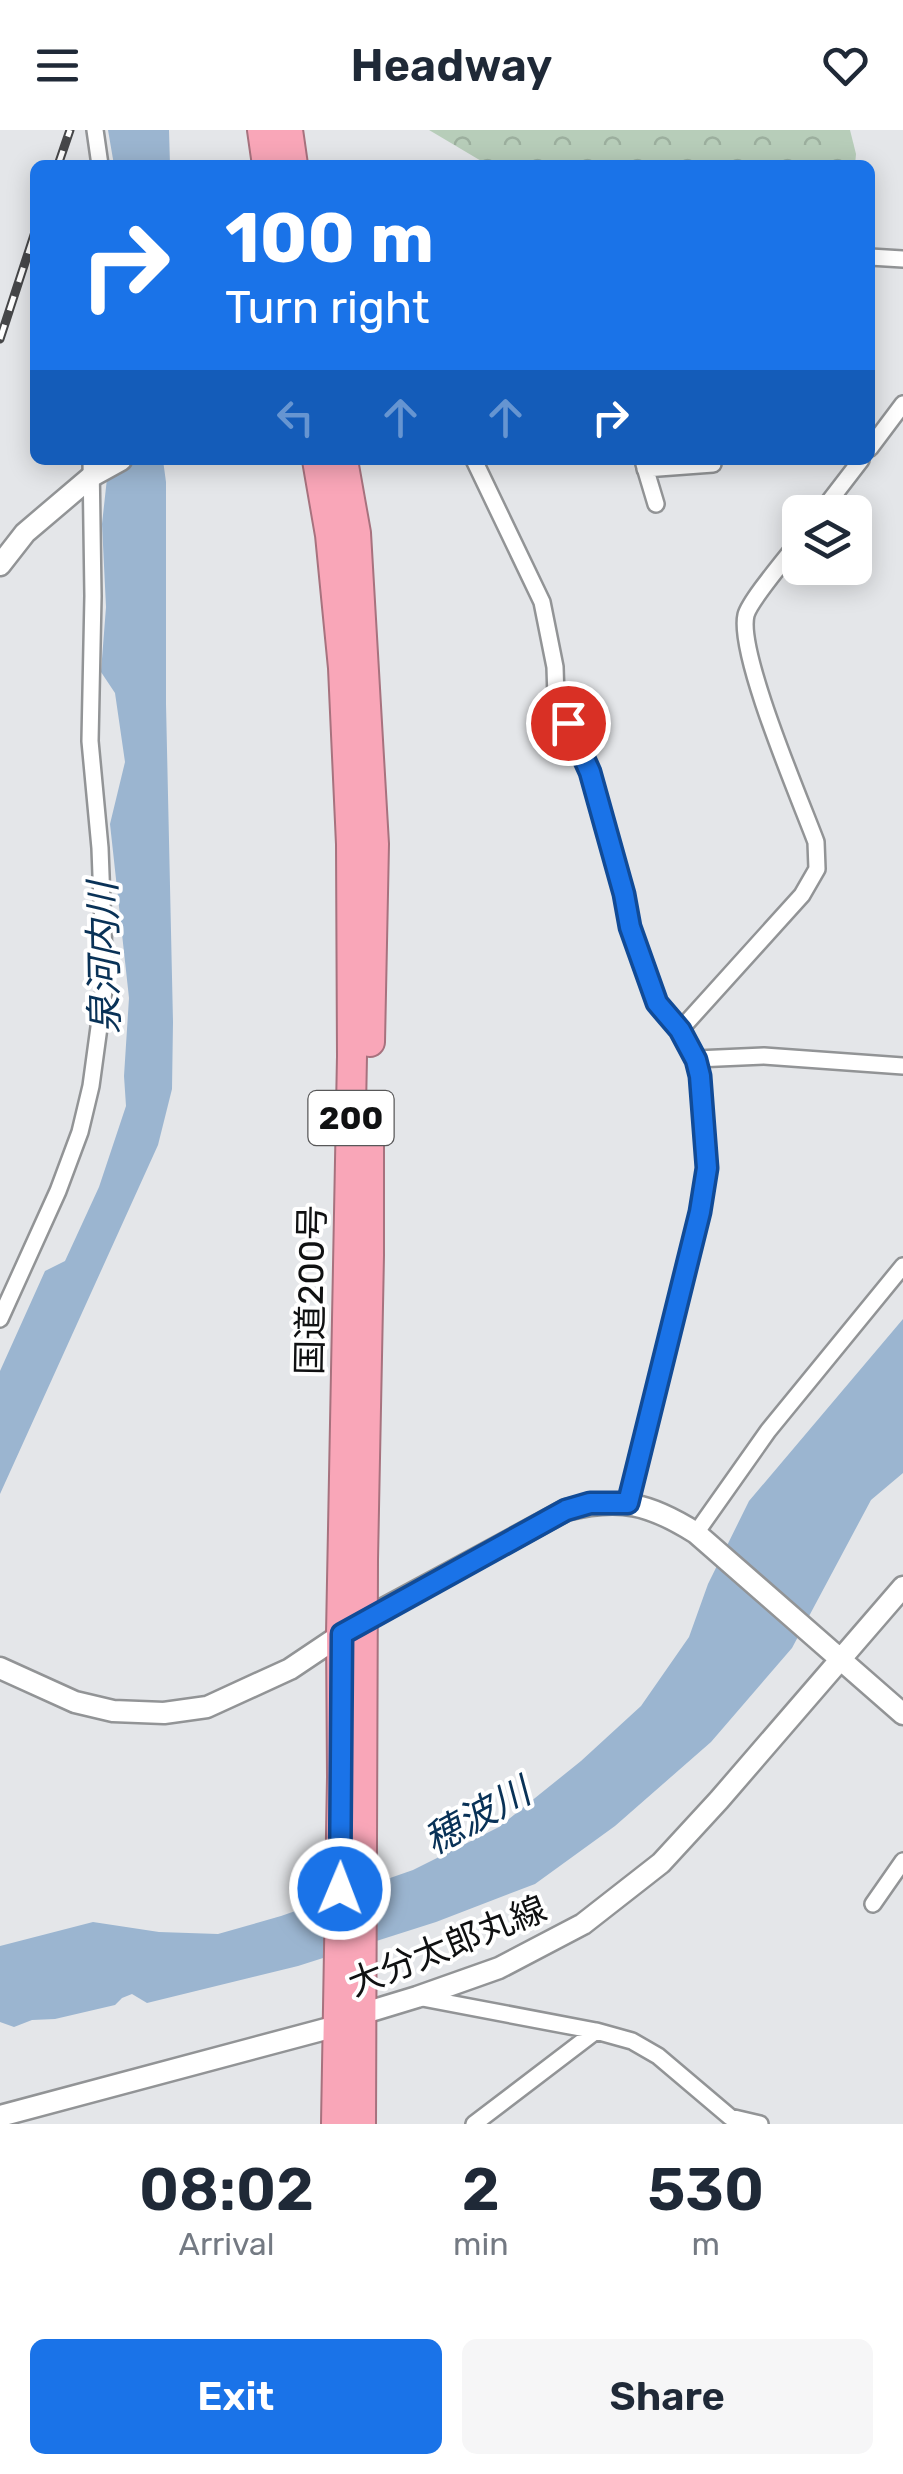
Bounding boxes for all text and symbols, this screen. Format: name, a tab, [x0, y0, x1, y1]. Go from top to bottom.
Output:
icon: menu	[30, 38, 85, 93]
icon: heart	[818, 38, 873, 93]
text: Headway	[351, 39, 552, 92]
text: 100 m	[225, 197, 434, 280]
icon: right	[60, 200, 190, 330]
text: Turn right	[225, 281, 429, 334]
icon: left	[268, 390, 323, 445]
icon: ahead	[373, 390, 428, 445]
icon: ahead	[478, 390, 533, 445]
icon: right	[583, 390, 638, 445]
map controls	[782, 495, 872, 585]
button: layers	[782, 495, 872, 585]
pin	[526, 681, 611, 766]
icon: arrive	[541, 696, 596, 751]
water label: 泉河内川	[80, 878, 128, 1034]
road number: 200	[308, 1091, 394, 1145]
street label: 国道200号	[289, 1205, 333, 1375]
water label: 穂波川	[416, 1766, 541, 1864]
position arrow	[288, 1837, 392, 1941]
street label: 大分太郎丸線	[342, 1887, 552, 2005]
text: 08:02	[139, 2154, 314, 2225]
text: 2	[462, 2154, 500, 2225]
text: 530	[647, 2154, 764, 2225]
text: Arrival	[178, 2225, 274, 2263]
text: min	[453, 2225, 509, 2263]
text: m	[692, 2225, 720, 2263]
button: Exit	[30, 2339, 442, 2454]
button: Share	[462, 2339, 873, 2454]

